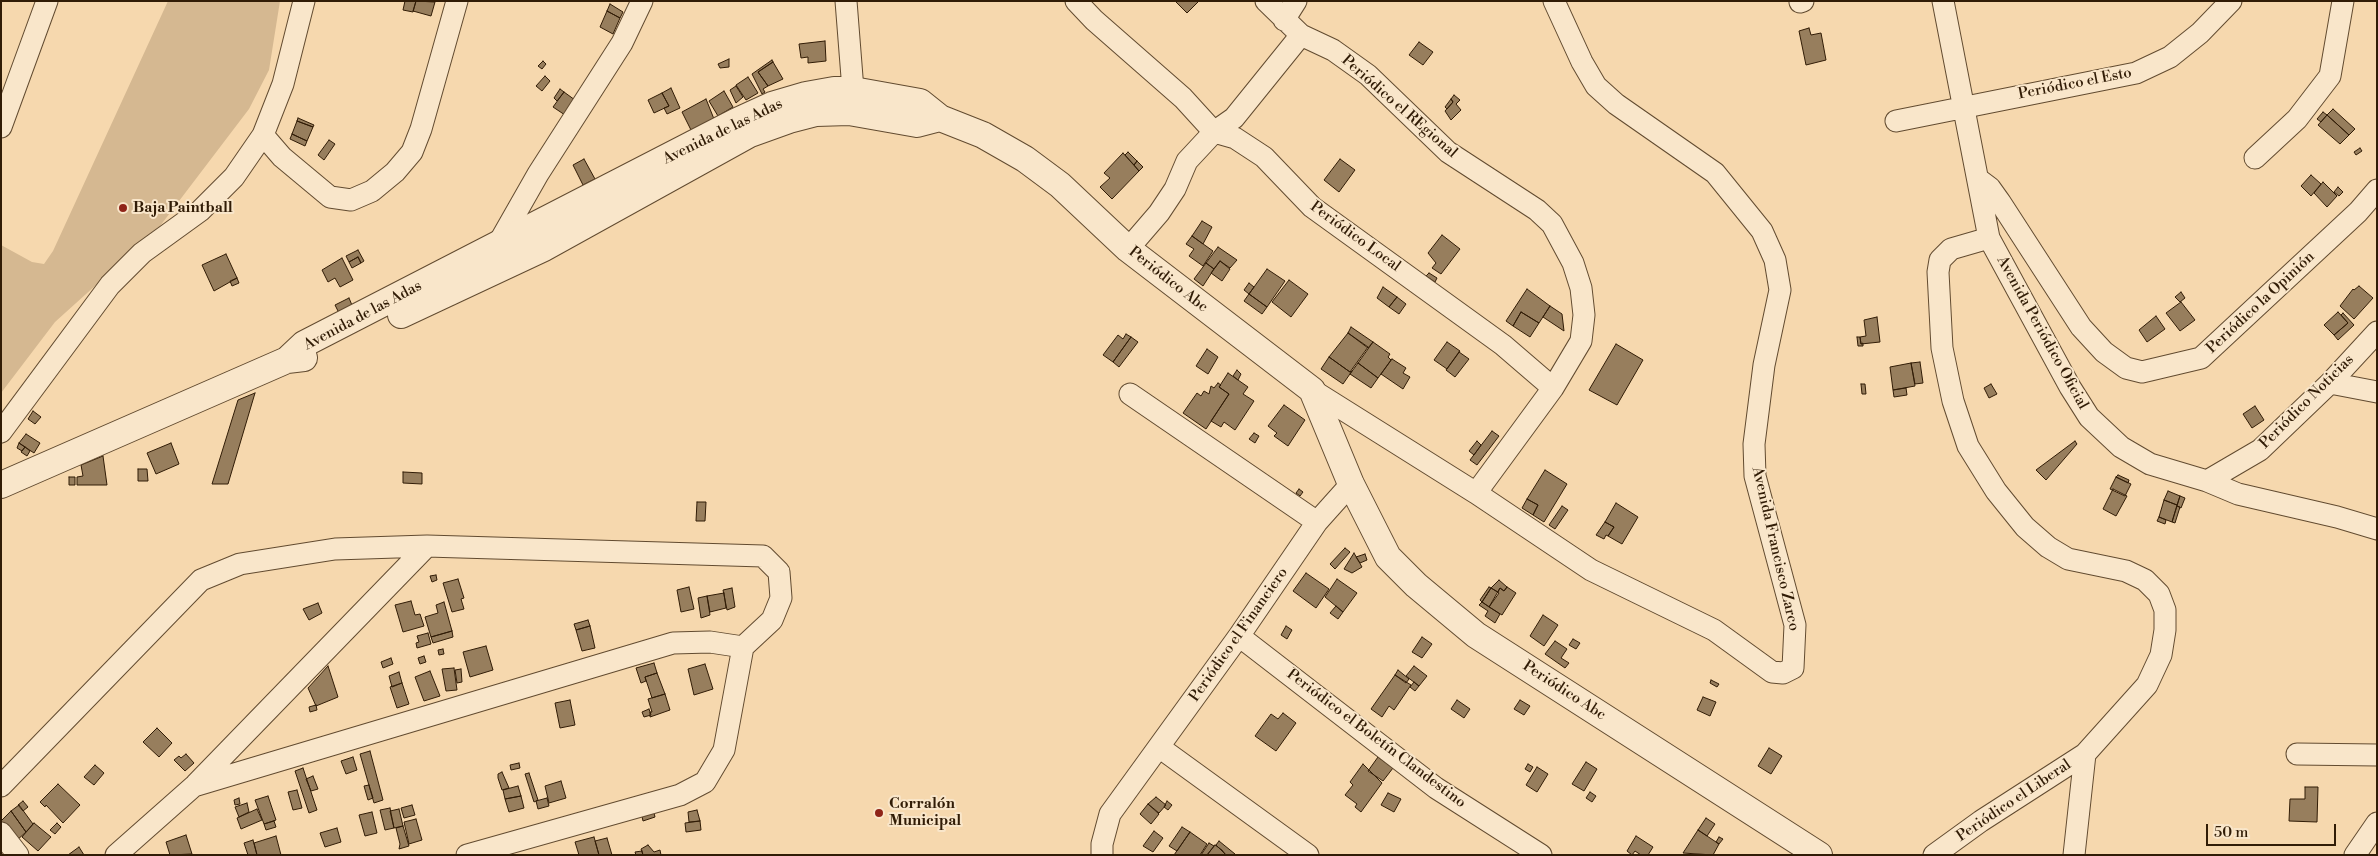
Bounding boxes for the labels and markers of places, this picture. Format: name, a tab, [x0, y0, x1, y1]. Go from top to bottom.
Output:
place label: Baja Paintball	[133, 199, 233, 217]
marker: Baja Paintball	[117, 202, 129, 214]
place label: Corralón Municipal	[889, 795, 961, 830]
marker: Corralón Municipal	[873, 807, 885, 819]

